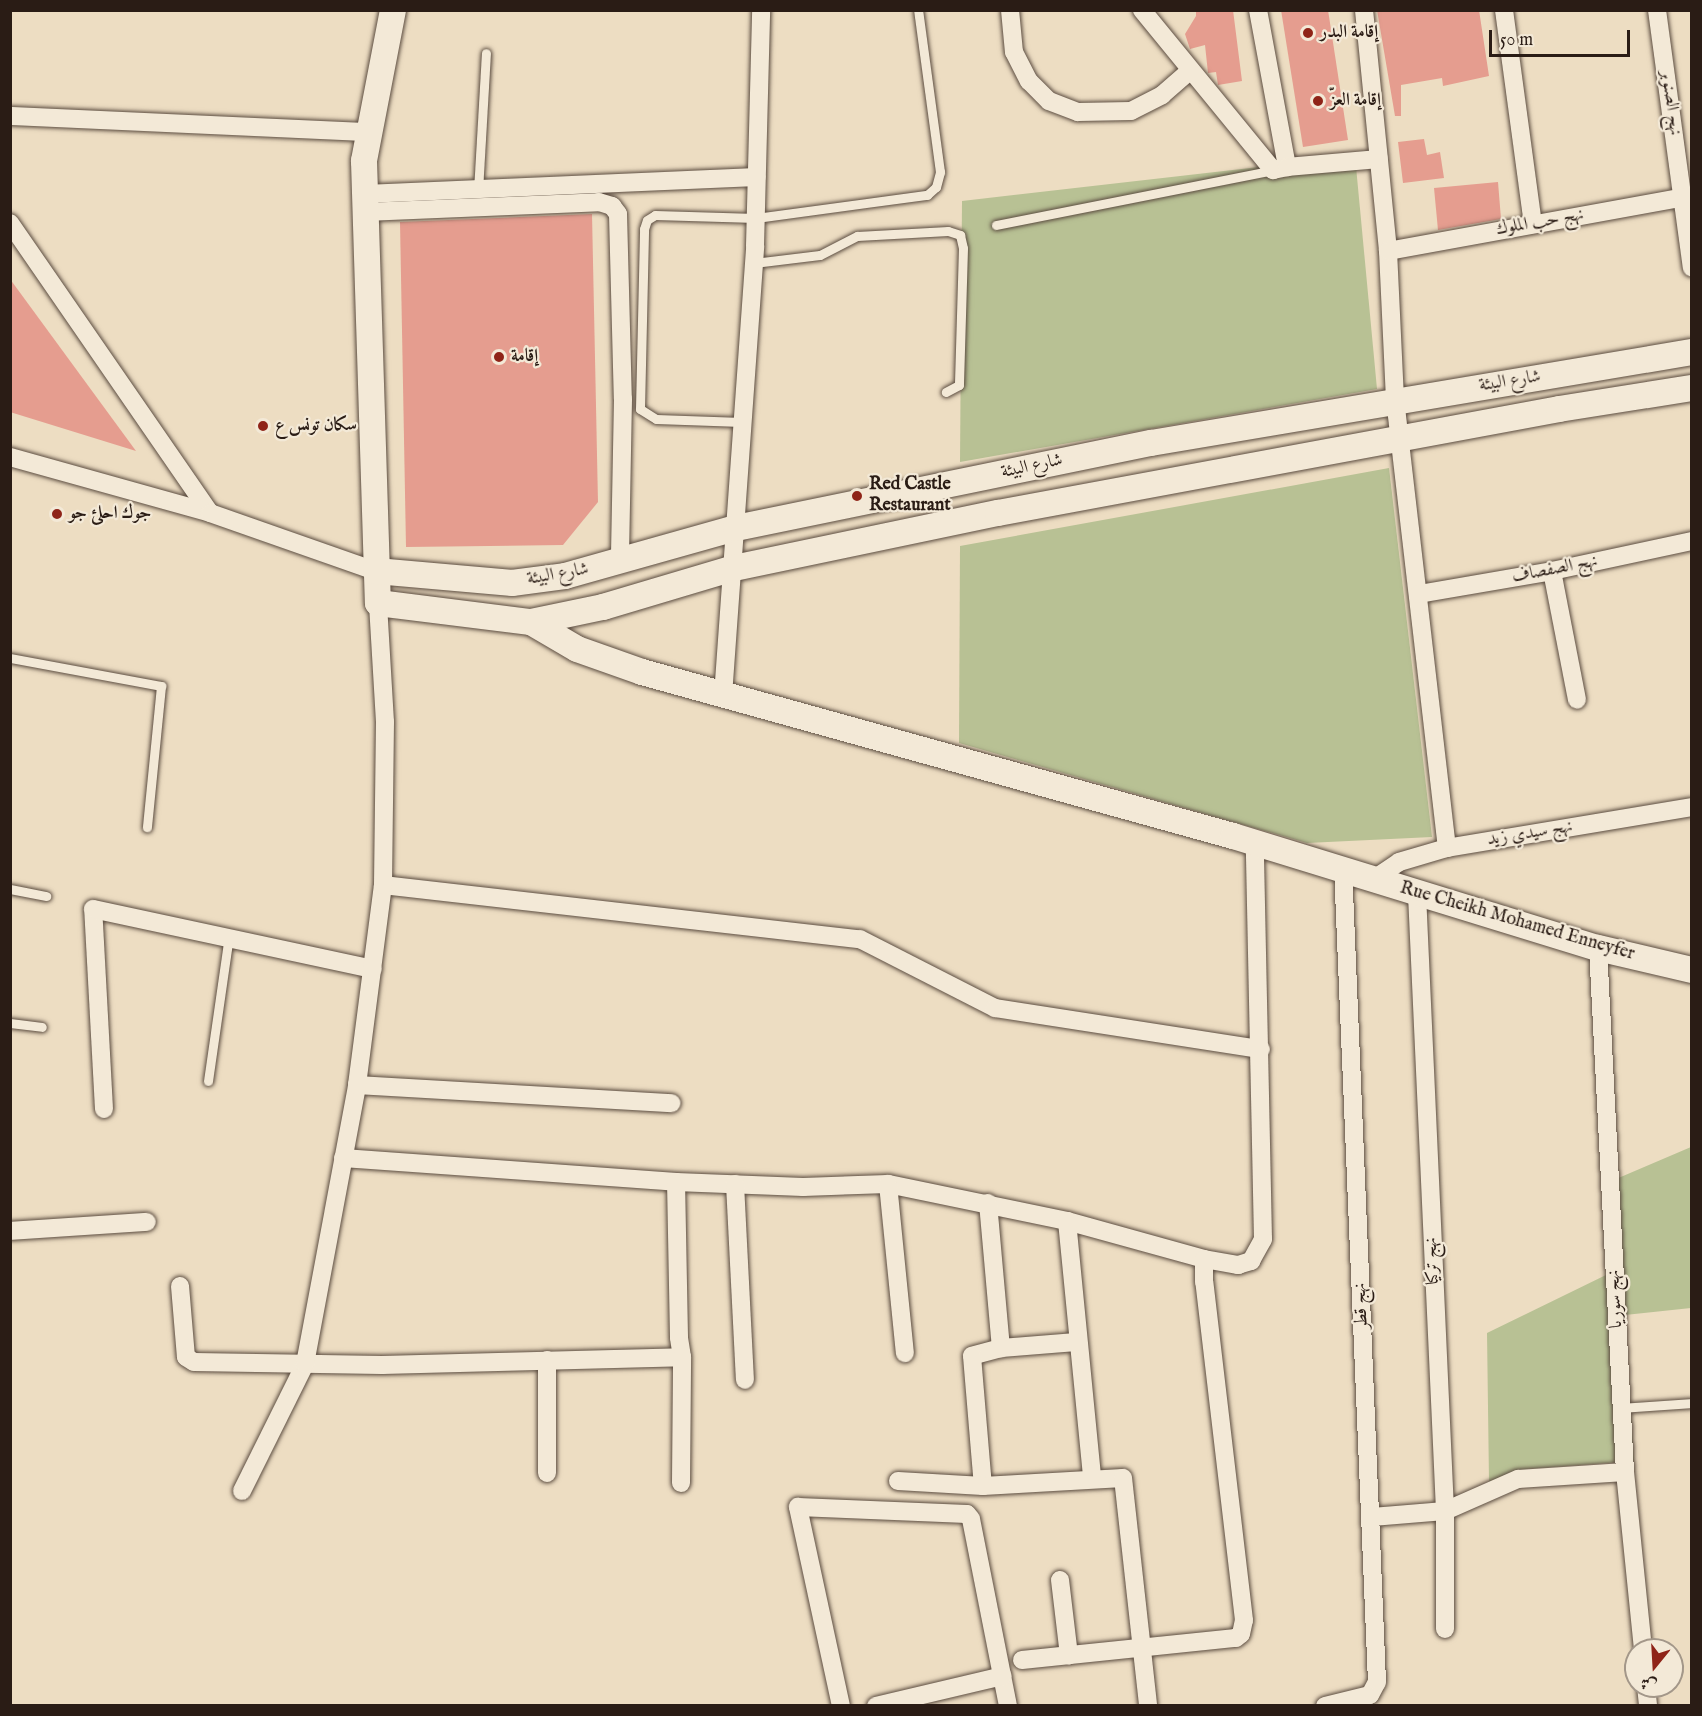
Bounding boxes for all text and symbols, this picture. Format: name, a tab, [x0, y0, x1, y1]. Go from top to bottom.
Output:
scale bar	[1492, 18, 1633, 56]
place label: إقامة البدر	[1320, 22, 1378, 44]
marker: إقامة البدر	[1301, 26, 1315, 40]
text: 50 m	[1500, 29, 1533, 52]
street label: نهج الصنوبر	[1655, 69, 1685, 137]
place label: إقامة العزّ	[1330, 90, 1381, 112]
marker: إقامة العزّ	[1311, 94, 1325, 108]
street label: نهج حب الملوك	[1494, 205, 1586, 241]
place label: إقامة	[511, 346, 538, 368]
marker: إقامة	[492, 350, 506, 364]
street label: شارع البيئة	[1478, 366, 1542, 398]
place label: سكان تونس ع	[275, 415, 357, 437]
marker: سكان تونس ع	[256, 419, 270, 433]
street label: شارع البيئة	[999, 450, 1065, 484]
place label: Red Castle Restaurant	[869, 475, 951, 518]
marker: Red Castle Restaurant	[850, 489, 864, 503]
place label: جوك احلئ جو	[69, 503, 151, 525]
marker: جوك احلئ جو	[50, 507, 64, 521]
street label: نهج الصفصاف	[1510, 551, 1600, 589]
street label: شارع البيئة	[525, 559, 591, 591]
street label: نهج سيدي زيد	[1486, 817, 1574, 851]
street label: Rue Cheikh Mohamed Enneyfer	[1397, 878, 1637, 966]
street label: نهج تركيا	[1421, 1237, 1445, 1285]
street label: نهج سوريا	[1604, 1269, 1628, 1329]
street label: نهج قطر	[1350, 1282, 1374, 1330]
north arrow	[1624, 1638, 1684, 1698]
text: ش	[1638, 1671, 1660, 1695]

